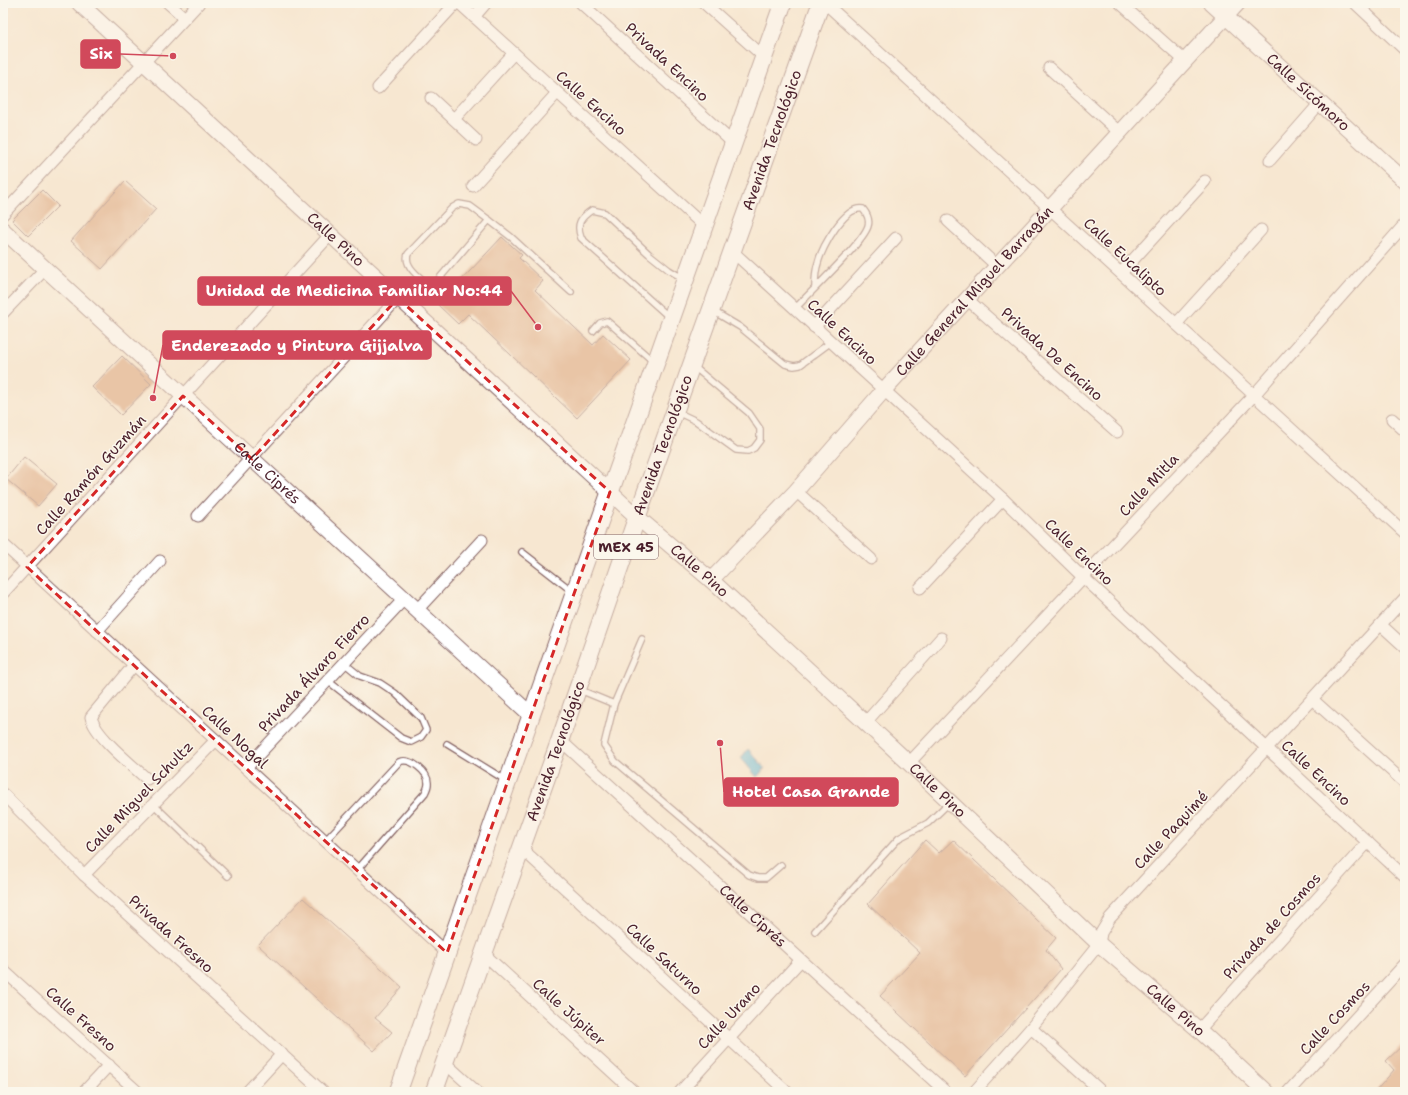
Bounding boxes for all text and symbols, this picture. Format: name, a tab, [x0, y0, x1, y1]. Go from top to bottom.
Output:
street label: Privada Encino	[621, 18, 713, 106]
callout: Six	[81, 40, 120, 68]
text: Six	[89, 43, 113, 64]
street label: Calle Sicómoro	[1262, 49, 1354, 136]
street label: Calle Encino	[552, 66, 630, 140]
street label: Avenida Tecnológico	[738, 67, 806, 213]
street label: Calle General Miguel Barragán	[891, 202, 1058, 381]
street label: Calle Pino	[303, 208, 369, 271]
street label: Calle Eucalipto	[1079, 213, 1171, 301]
callout: Unidad de Medicina Familiar No:44	[198, 277, 511, 305]
text: Unidad de Medicina Familiar No:44	[206, 280, 502, 301]
street label: Calle Encino	[803, 295, 881, 369]
street label: Privada De Encino	[997, 303, 1107, 405]
callout: Enderezado y Pintura Gijjalva	[163, 331, 431, 359]
text: Enderezado y Pintura Gijjalva	[171, 335, 423, 356]
street label: Avenida Tecnológico	[628, 372, 697, 518]
street label: Calle Ramón Guzmán	[31, 410, 151, 540]
street label: Calle Ciprés	[230, 437, 305, 509]
street label: Calle Mitla	[1115, 449, 1184, 521]
street label: Calle Encino	[1040, 514, 1118, 590]
road number: MEX 45	[594, 535, 658, 559]
street label: Calle Pino	[666, 540, 733, 602]
street label: Privada Álvaro Fierro	[253, 609, 374, 736]
street label: Avenida Tecnológico	[522, 678, 590, 824]
street label: Calle Nogal	[197, 701, 273, 773]
street label: Calle Encino	[1277, 736, 1355, 810]
street label: Calle Miguel Schultz	[80, 737, 198, 857]
street label: Calle Pino	[905, 758, 970, 822]
callout: Hotel Casa Grande	[724, 778, 898, 806]
text: Hotel Casa Grande	[732, 781, 890, 802]
street label: Calle Paquimé	[1129, 786, 1213, 874]
street label: Privada de Cosmos	[1219, 868, 1325, 984]
street label: Calle Ciprés	[715, 880, 791, 952]
street label: Privada Fresno	[124, 891, 218, 977]
street label: Calle Saturno	[621, 918, 707, 1000]
street label: Calle Júpiter	[528, 974, 610, 1050]
street label: Calle Cosmos	[1295, 976, 1375, 1060]
street label: Calle Urano	[693, 978, 765, 1054]
street label: Calle Pino	[1142, 979, 1210, 1041]
street label: Calle Fresno	[41, 982, 121, 1056]

